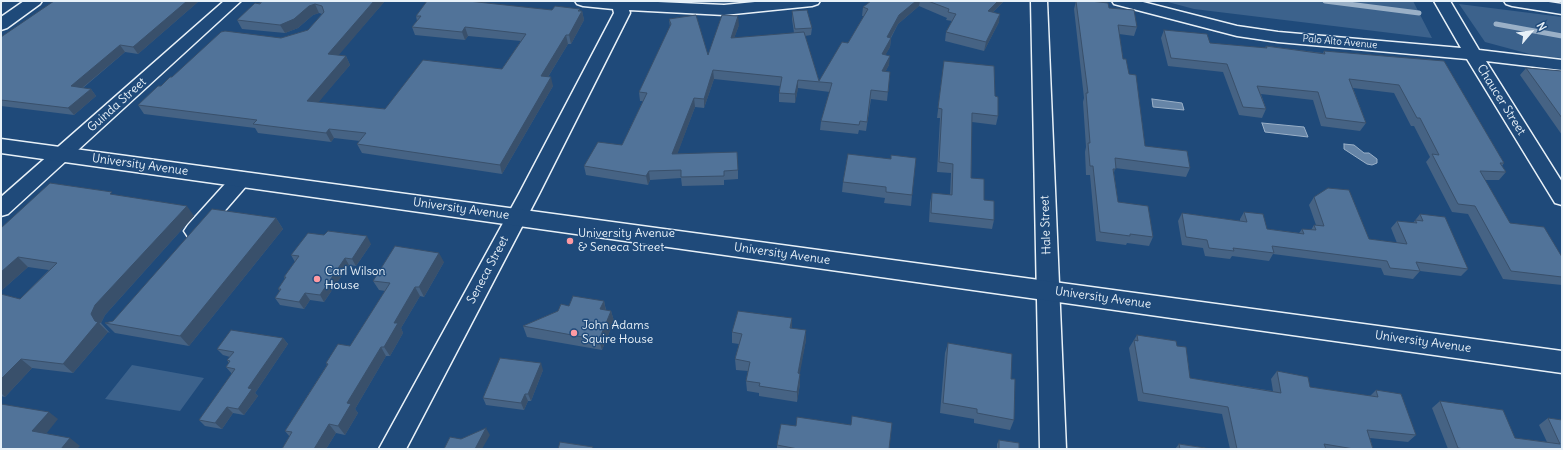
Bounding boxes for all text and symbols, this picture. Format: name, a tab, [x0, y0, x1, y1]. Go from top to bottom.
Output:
north arrow	[1511, 12, 1551, 52]
text: N	[1534, 20, 1550, 33]
street label: Palo Alto Avenue	[1302, 33, 1378, 51]
street label: Chaucer Street	[1474, 62, 1528, 138]
street label: Guinda Street	[85, 75, 149, 135]
street label: University Avenue	[91, 151, 189, 179]
street label: University Avenue	[412, 195, 510, 223]
street label: Hale Street	[1038, 195, 1054, 255]
place label: University Avenue & Seneca Street	[578, 227, 675, 255]
street label: Seneca Street	[464, 234, 512, 306]
marker: University Avenue & Seneca Street	[565, 236, 575, 246]
street label: University Avenue	[733, 240, 831, 268]
place label: Carl Wilson House	[325, 265, 386, 293]
marker: Carl Wilson House	[312, 274, 322, 284]
street label: University Avenue	[1054, 284, 1152, 312]
place label: John Adams Squire House	[582, 319, 653, 347]
marker: John Adams Squire House	[569, 328, 579, 338]
street label: University Avenue	[1374, 328, 1472, 356]

